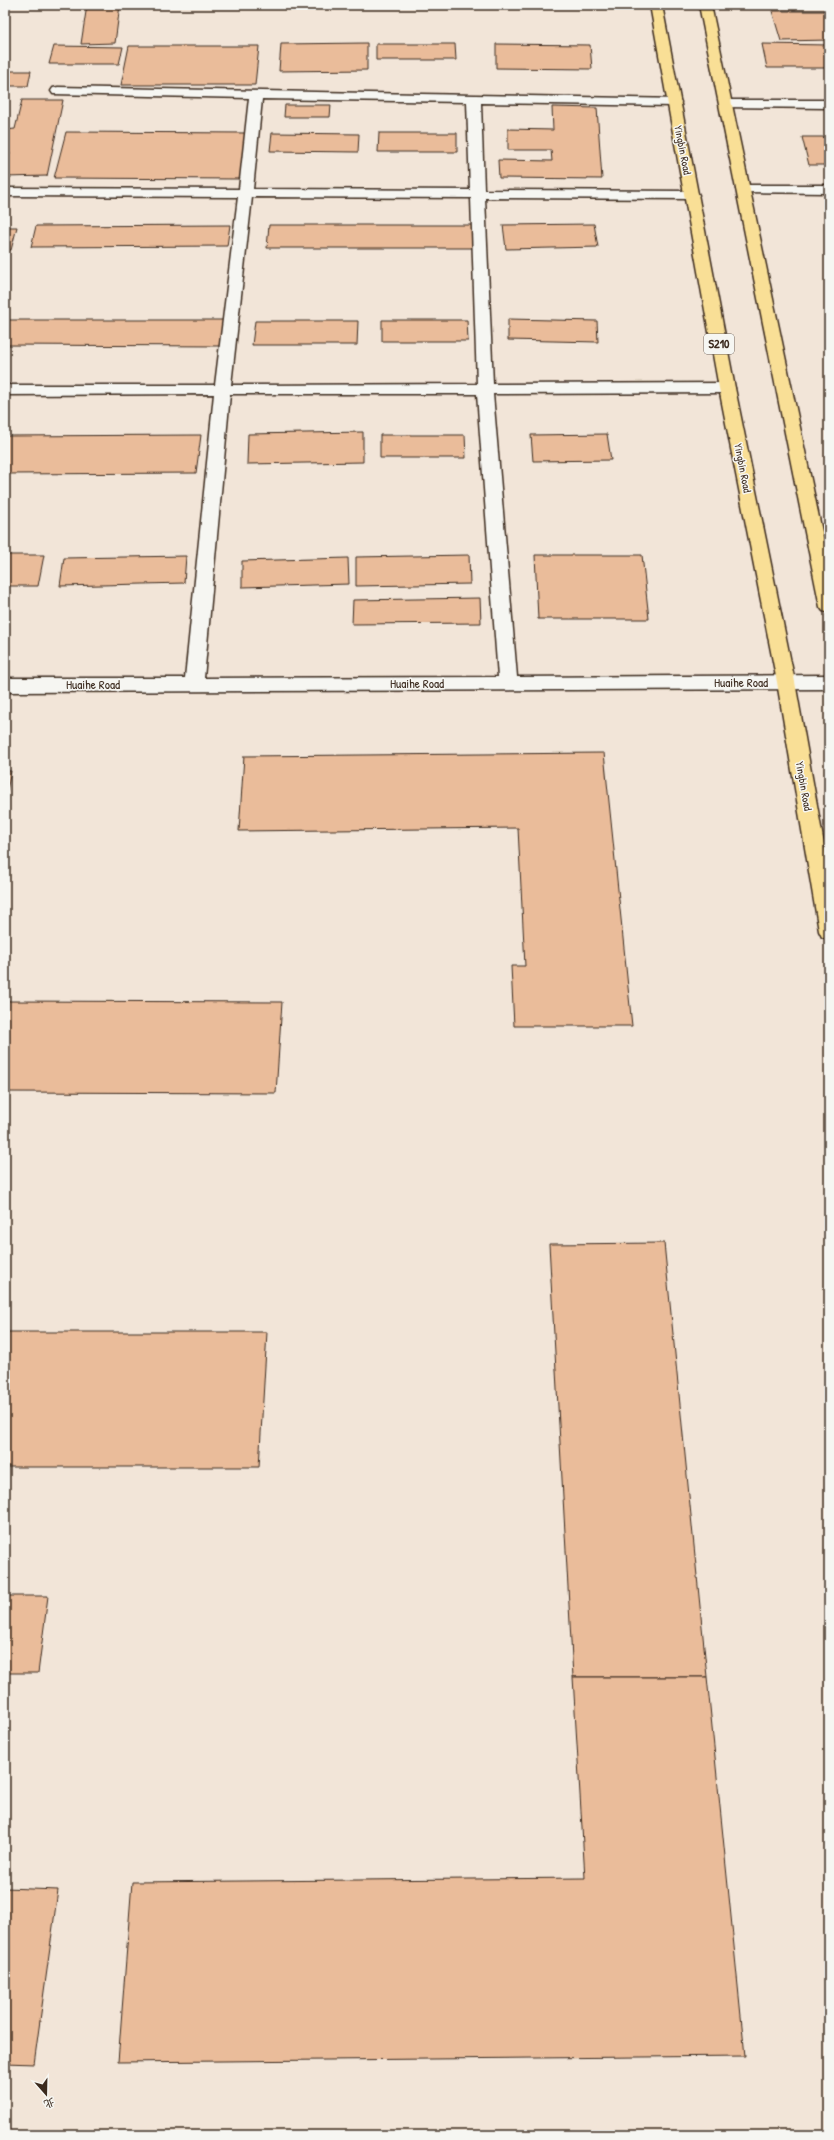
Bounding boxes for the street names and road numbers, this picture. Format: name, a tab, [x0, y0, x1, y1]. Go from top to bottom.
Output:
street label: Yingbin Road	[671, 124, 695, 176]
road number: S210	[704, 334, 734, 354]
street label: Yingbin Road	[731, 442, 755, 494]
street label: Huaihe Road	[714, 673, 768, 691]
street label: Huaihe Road	[390, 674, 444, 692]
street label: Huaihe Road	[66, 675, 120, 693]
street label: Yingbin Road	[793, 760, 815, 812]

